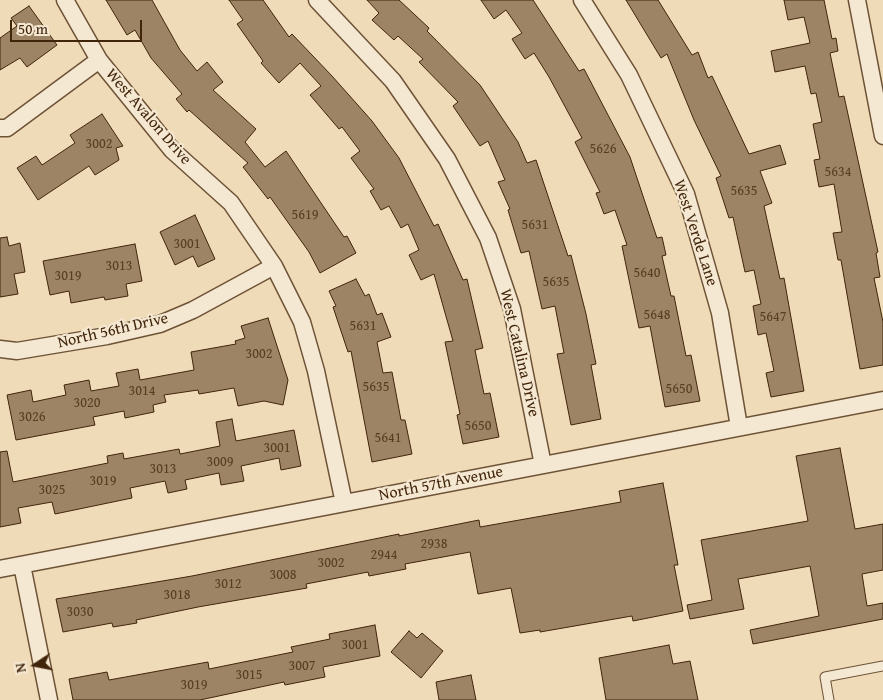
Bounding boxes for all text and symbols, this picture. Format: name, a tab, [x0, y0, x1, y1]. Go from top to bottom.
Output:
scale bar	[12, 10, 145, 42]
text: 50 m	[18, 18, 48, 39]
street label: West Avalon Drive	[101, 65, 195, 169]
house number: 3002	[86, 136, 112, 152]
house number: 5626	[590, 141, 616, 157]
house number: 5634	[825, 164, 851, 180]
street label: West Verde Lane	[669, 177, 721, 289]
house number: 5635	[731, 183, 757, 199]
house number: 5619	[292, 207, 318, 223]
house number: 5631	[522, 217, 548, 233]
house number: 3001	[174, 236, 200, 252]
house number: 3013	[106, 258, 132, 274]
house number: 5640	[634, 265, 660, 281]
house number: 3019	[55, 268, 81, 284]
house number: 5635	[543, 274, 569, 290]
street label: West Catalina Drive	[495, 287, 543, 419]
house number: 5648	[644, 307, 670, 323]
street label: North 56th Drive	[56, 309, 170, 353]
house number: 5647	[760, 309, 786, 325]
house number: 5631	[350, 318, 376, 334]
house number: 3002	[246, 346, 272, 362]
house number: 5635	[363, 379, 389, 395]
house number: 5650	[666, 381, 692, 397]
house number: 3014	[129, 383, 155, 399]
house number: 3020	[74, 395, 100, 411]
house number: 3026	[19, 409, 45, 425]
house number: 5650	[465, 418, 491, 434]
house number: 5641	[375, 430, 401, 446]
house number: 3001	[264, 440, 290, 456]
house number: 3009	[207, 454, 233, 470]
house number: 3013	[150, 461, 176, 477]
street label: North 57th Avenue	[377, 463, 505, 505]
house number: 3019	[90, 473, 116, 489]
house number: 3025	[39, 482, 65, 498]
house number: 2938	[421, 536, 447, 552]
house number: 2944	[371, 547, 397, 563]
house number: 3002	[318, 555, 344, 571]
house number: 3008	[270, 567, 296, 583]
house number: 3012	[215, 576, 241, 592]
house number: 3018	[164, 587, 190, 603]
house number: 3030	[67, 604, 93, 620]
house number: 3001	[342, 637, 368, 653]
north arrow	[10, 640, 60, 690]
house number: 3007	[289, 658, 315, 674]
text: N	[10, 661, 31, 674]
house number: 3015	[236, 667, 262, 683]
house number: 3019	[181, 677, 207, 693]

